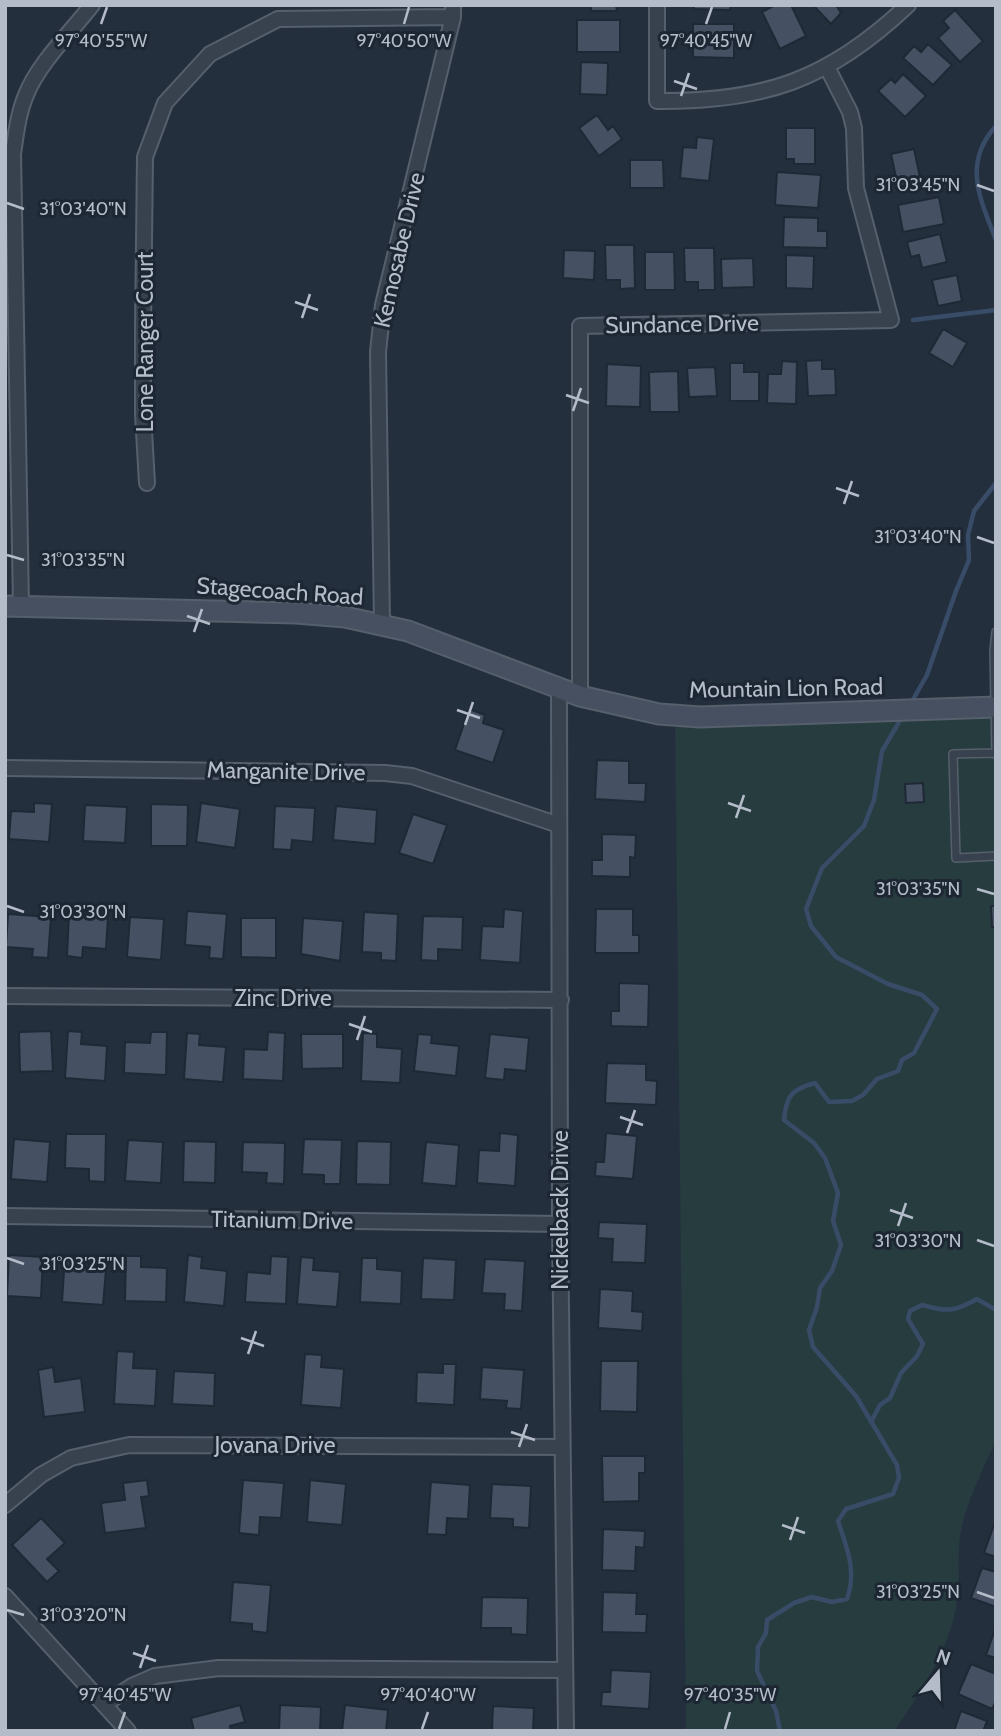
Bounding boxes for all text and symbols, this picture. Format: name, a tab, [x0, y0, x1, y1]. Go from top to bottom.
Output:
text: 97°40'55"W	[55, 30, 147, 52]
text: 97°40'50"W	[356, 30, 452, 52]
text: 97°40'45"W	[660, 30, 752, 52]
street label: Kemosabe Drive	[368, 169, 431, 330]
text: 31°03'45"N	[876, 174, 960, 196]
text: 31°03'40"N	[39, 198, 127, 220]
street label: Lone Ranger Court	[131, 251, 159, 432]
street label: Sundance Drive	[605, 309, 759, 339]
text: 31°03'40"N	[874, 526, 962, 548]
text: 31°03'35"N	[41, 549, 125, 571]
street label: Stagecoach Road	[196, 571, 364, 611]
street label: Mountain Lion Road	[689, 672, 883, 704]
street label: Manganite Drive	[206, 756, 366, 786]
text: 31°03'35"N	[876, 878, 960, 900]
text: 31°03'30"N	[39, 901, 127, 923]
street label: Zinc Drive	[234, 984, 332, 1012]
street label: Nickelback Drive	[546, 1130, 574, 1290]
street label: Titanium Drive	[211, 1205, 354, 1235]
text: 31°03'30"N	[874, 1230, 962, 1252]
text: 31°03'25"N	[41, 1253, 125, 1275]
street label: Jovana Drive	[214, 1431, 336, 1459]
text: 31°03'25"N	[876, 1581, 960, 1603]
text: 31°03'20"N	[40, 1604, 126, 1626]
north arrow	[903, 1638, 973, 1708]
text: N	[933, 1644, 953, 1670]
text: 97°40'45"W	[79, 1684, 171, 1706]
text: 97°40'40"W	[380, 1684, 476, 1706]
text: 97°40'35"W	[684, 1684, 776, 1706]

